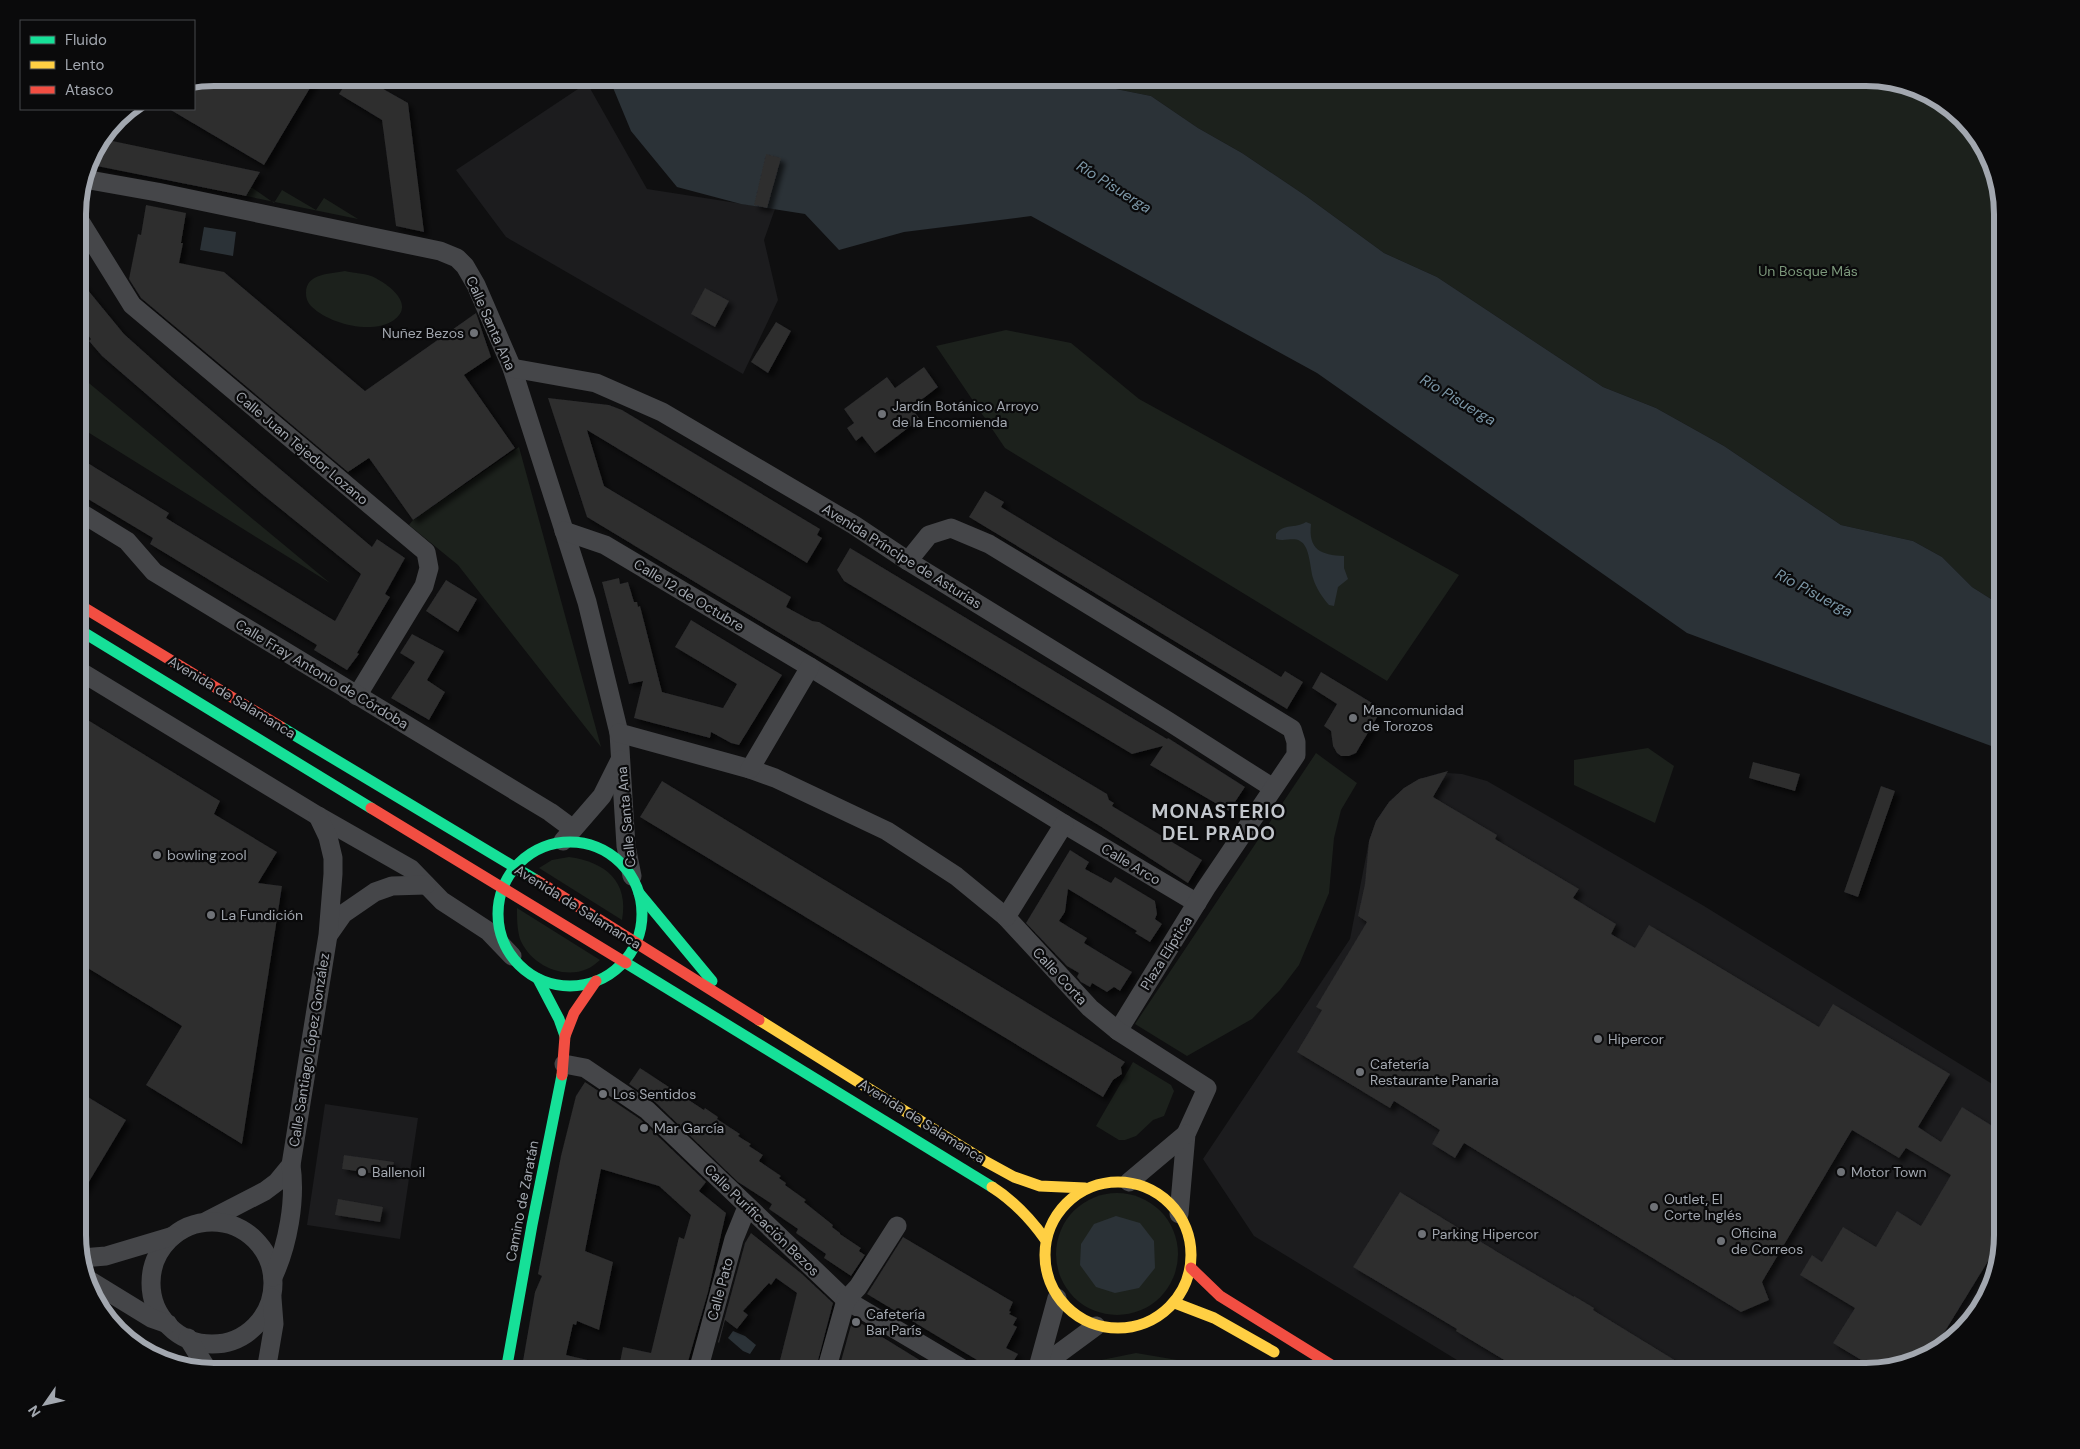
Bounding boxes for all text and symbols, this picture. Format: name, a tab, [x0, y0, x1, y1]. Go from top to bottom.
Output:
legend	[20, 20, 195, 110]
text: Fluido	[65, 30, 107, 50]
text: Lento	[65, 55, 104, 75]
text: Atasco	[65, 80, 113, 100]
water label: Río Pisuerga	[1073, 156, 1155, 218]
park label: Un Bosque Más	[1758, 262, 1858, 280]
street label: Calle Santa Ana	[462, 273, 520, 373]
place label: Nuñez Bezos	[382, 324, 464, 342]
marker: Nuñez Bezos	[468, 327, 480, 339]
water label: Río Pisuerga	[1417, 370, 1499, 430]
street label: Calle Juan Tejedor Lozano	[232, 387, 372, 509]
place label: Jardín Botánico Arroyo de la Encomienda	[892, 397, 1039, 431]
marker: Jardín Botánico Arroyo de la Encomienda	[876, 408, 888, 420]
street label: Avenida Príncipe de Asturias	[819, 499, 985, 613]
street label: Calle 12 de Octubre	[630, 555, 748, 635]
water label: Río Pisuerga	[1772, 564, 1856, 622]
street label: Calle Fray Antonio de Córdoba	[232, 615, 412, 733]
street label: Avenida de Salamanca	[165, 652, 299, 742]
place label: Mancomunidad de Torozos	[1363, 701, 1464, 735]
marker: Mancomunidad de Torozos	[1347, 712, 1359, 724]
street label: Calle Santa Ana	[613, 766, 639, 868]
district label: MONASTERIO DEL PRADO	[1152, 799, 1286, 846]
street label: Calle Arco	[1098, 839, 1164, 889]
place label: bowling zool	[167, 846, 247, 864]
marker: bowling zool	[151, 849, 163, 861]
street label: Avenida de Salamanca	[511, 861, 645, 953]
place label: La Fundición	[221, 906, 303, 924]
marker: La Fundición	[205, 909, 217, 921]
street label: Plaza Elíptica	[1136, 913, 1196, 993]
street label: Calle Corta	[1029, 943, 1091, 1009]
street label: Calle Santiago López González	[285, 952, 333, 1148]
place label: Hipercor	[1608, 1030, 1664, 1048]
marker: Hipercor	[1592, 1033, 1604, 1045]
place label: Cafetería Restaurante Panaria	[1370, 1055, 1499, 1089]
marker: Cafetería Restaurante Panaria	[1354, 1066, 1366, 1078]
street label: Avenida de Salamanca	[855, 1075, 989, 1167]
place label: Los Sentidos	[613, 1085, 696, 1103]
marker: Los Sentidos	[597, 1088, 609, 1100]
place label: Mar García	[654, 1119, 724, 1137]
marker: Mar García	[638, 1122, 650, 1134]
street label: Camino de Zaratán	[501, 1139, 543, 1263]
street label: Calle Purificación Bezos	[701, 1160, 823, 1280]
place label: Ballenoil	[372, 1163, 425, 1181]
place label: Motor Town	[1851, 1163, 1927, 1181]
marker: Ballenoil	[356, 1166, 368, 1178]
marker: Motor Town	[1835, 1166, 1847, 1178]
place label: Outlet, El Corte Inglés	[1664, 1190, 1742, 1224]
marker: Outlet, El Corte Inglés	[1648, 1201, 1660, 1213]
place label: Oficina de Correos	[1731, 1224, 1803, 1258]
place label: Parking Hipercor	[1432, 1225, 1539, 1243]
marker: Parking Hipercor	[1416, 1228, 1428, 1240]
marker: Oficina de Correos	[1715, 1235, 1727, 1247]
street label: Calle Pato	[703, 1256, 737, 1322]
place label: Cafetería Bar París	[866, 1305, 925, 1339]
marker: Cafetería Bar París	[850, 1316, 862, 1328]
north arrow	[20, 1379, 70, 1429]
text: N	[24, 1402, 45, 1421]

